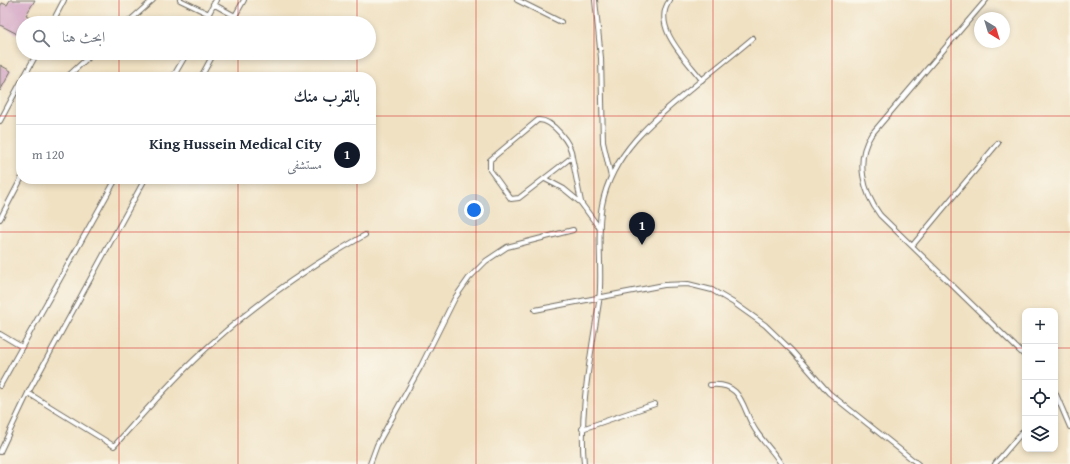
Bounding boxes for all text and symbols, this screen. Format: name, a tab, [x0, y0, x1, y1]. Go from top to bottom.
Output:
north arrow	[974, 12, 1010, 48]
search box	[16, 16, 376, 60]
text: ابحث هنا	[62, 26, 105, 47]
icon: search	[30, 27, 52, 49]
text: بالقرب منك	[293, 83, 360, 108]
text: King Hussein Medical City	[149, 133, 322, 154]
text: 120 m	[32, 145, 64, 164]
text: 1	[344, 145, 350, 164]
text: مستشفى	[287, 155, 322, 174]
your location	[464, 200, 484, 220]
pin: 1	[629, 212, 655, 245]
map controls	[1022, 308, 1058, 452]
button: +	[1022, 308, 1058, 344]
button: −	[1022, 344, 1058, 380]
button: locate	[1022, 380, 1058, 416]
button: layers	[1022, 416, 1058, 452]

